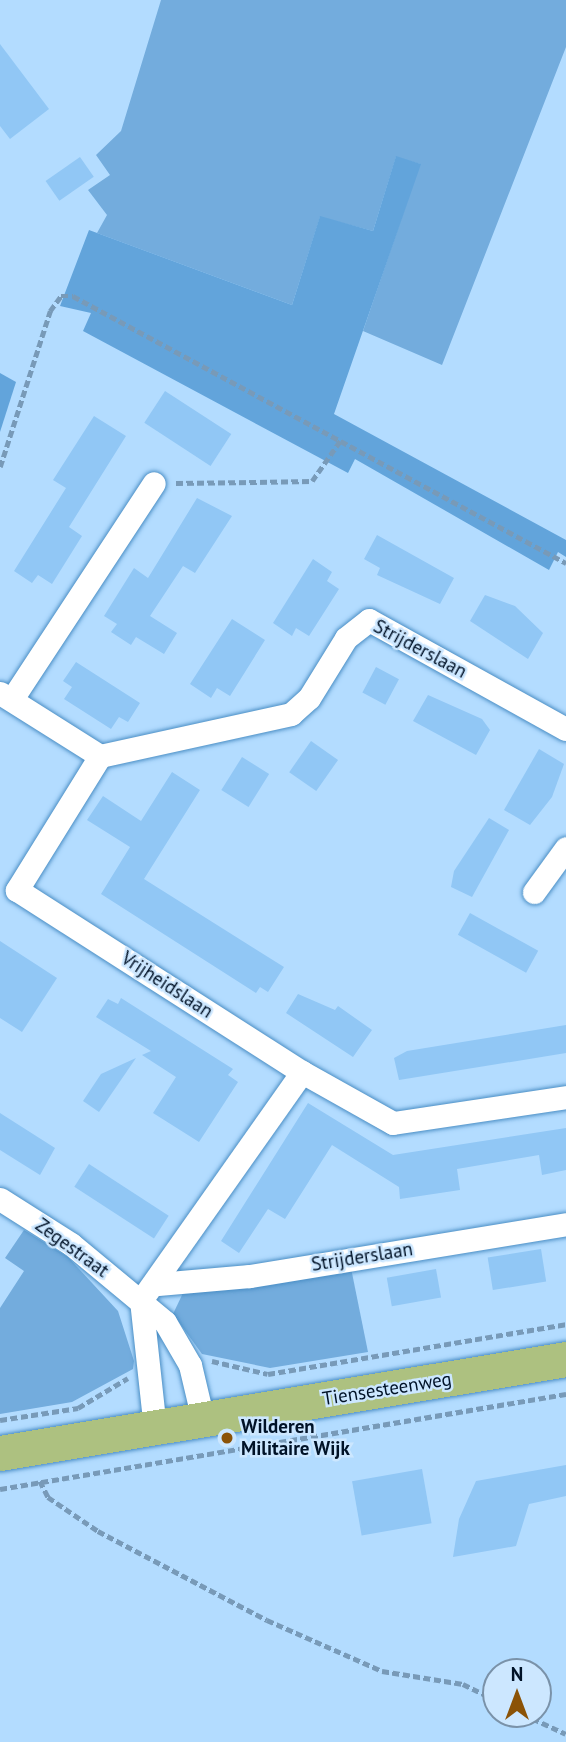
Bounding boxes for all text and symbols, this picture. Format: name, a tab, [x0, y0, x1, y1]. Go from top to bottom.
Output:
street label: Strijderslaan	[369, 615, 471, 683]
street label: Vrijheidslaan	[117, 947, 217, 1023]
street label: Zegestraat	[31, 1214, 113, 1282]
street label: Strijderslaan	[310, 1238, 414, 1276]
street label: Tiensesteenweg	[321, 1368, 453, 1410]
place label: Wilderen Militaire Wijk	[241, 1416, 350, 1460]
marker: Wilderen Militaire Wijk	[219, 1430, 235, 1446]
north arrow	[482, 1658, 552, 1728]
text: N	[511, 1662, 523, 1686]

